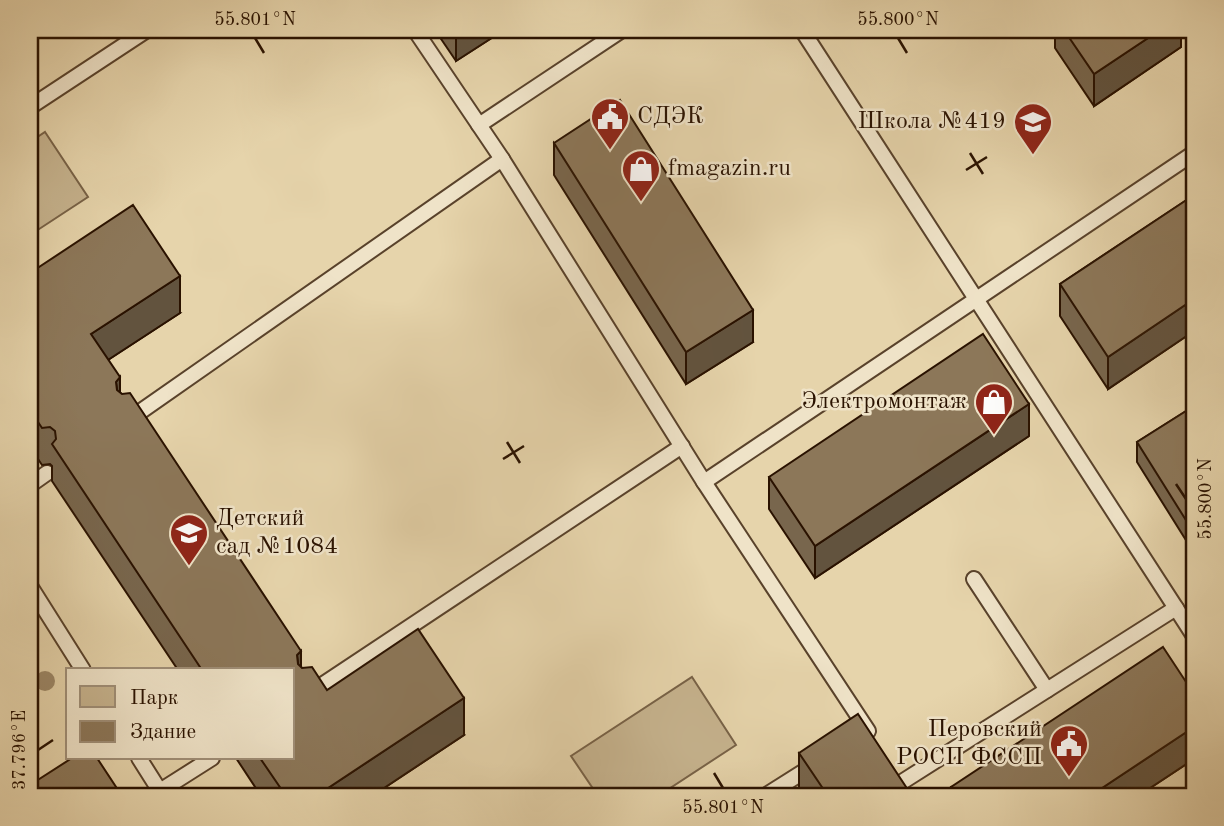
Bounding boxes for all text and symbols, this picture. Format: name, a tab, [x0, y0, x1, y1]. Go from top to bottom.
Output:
text: 55.801°N	[214, 11, 296, 29]
text: 55.800°N	[857, 11, 939, 29]
public building icon: СДЭК	[589, 96, 631, 151]
school or university icon: Школа №419	[1012, 101, 1054, 156]
place label: СДЭК	[637, 105, 704, 129]
place label: Школа №419	[858, 110, 1006, 134]
shop icon: fmagazin.ru	[620, 148, 662, 203]
place label: fmagazin.ru	[668, 157, 791, 181]
shop icon: Электромонтаж	[973, 381, 1015, 436]
place label: Электромонтаж	[801, 390, 967, 414]
text: 55.800°N	[1197, 458, 1215, 540]
place label: Детский сад №1084	[216, 507, 338, 559]
school or university icon: Детский сад №1084	[168, 512, 210, 567]
legend	[66, 668, 294, 760]
text: Парк	[130, 688, 179, 709]
text: 37.796°E	[11, 710, 29, 790]
place label: Перовский РОСП ФССП	[896, 718, 1042, 770]
text: Здание	[130, 722, 196, 743]
public building icon: Перовский РОСП ФССП	[1048, 723, 1090, 778]
text: 55.801°N	[682, 799, 764, 817]

